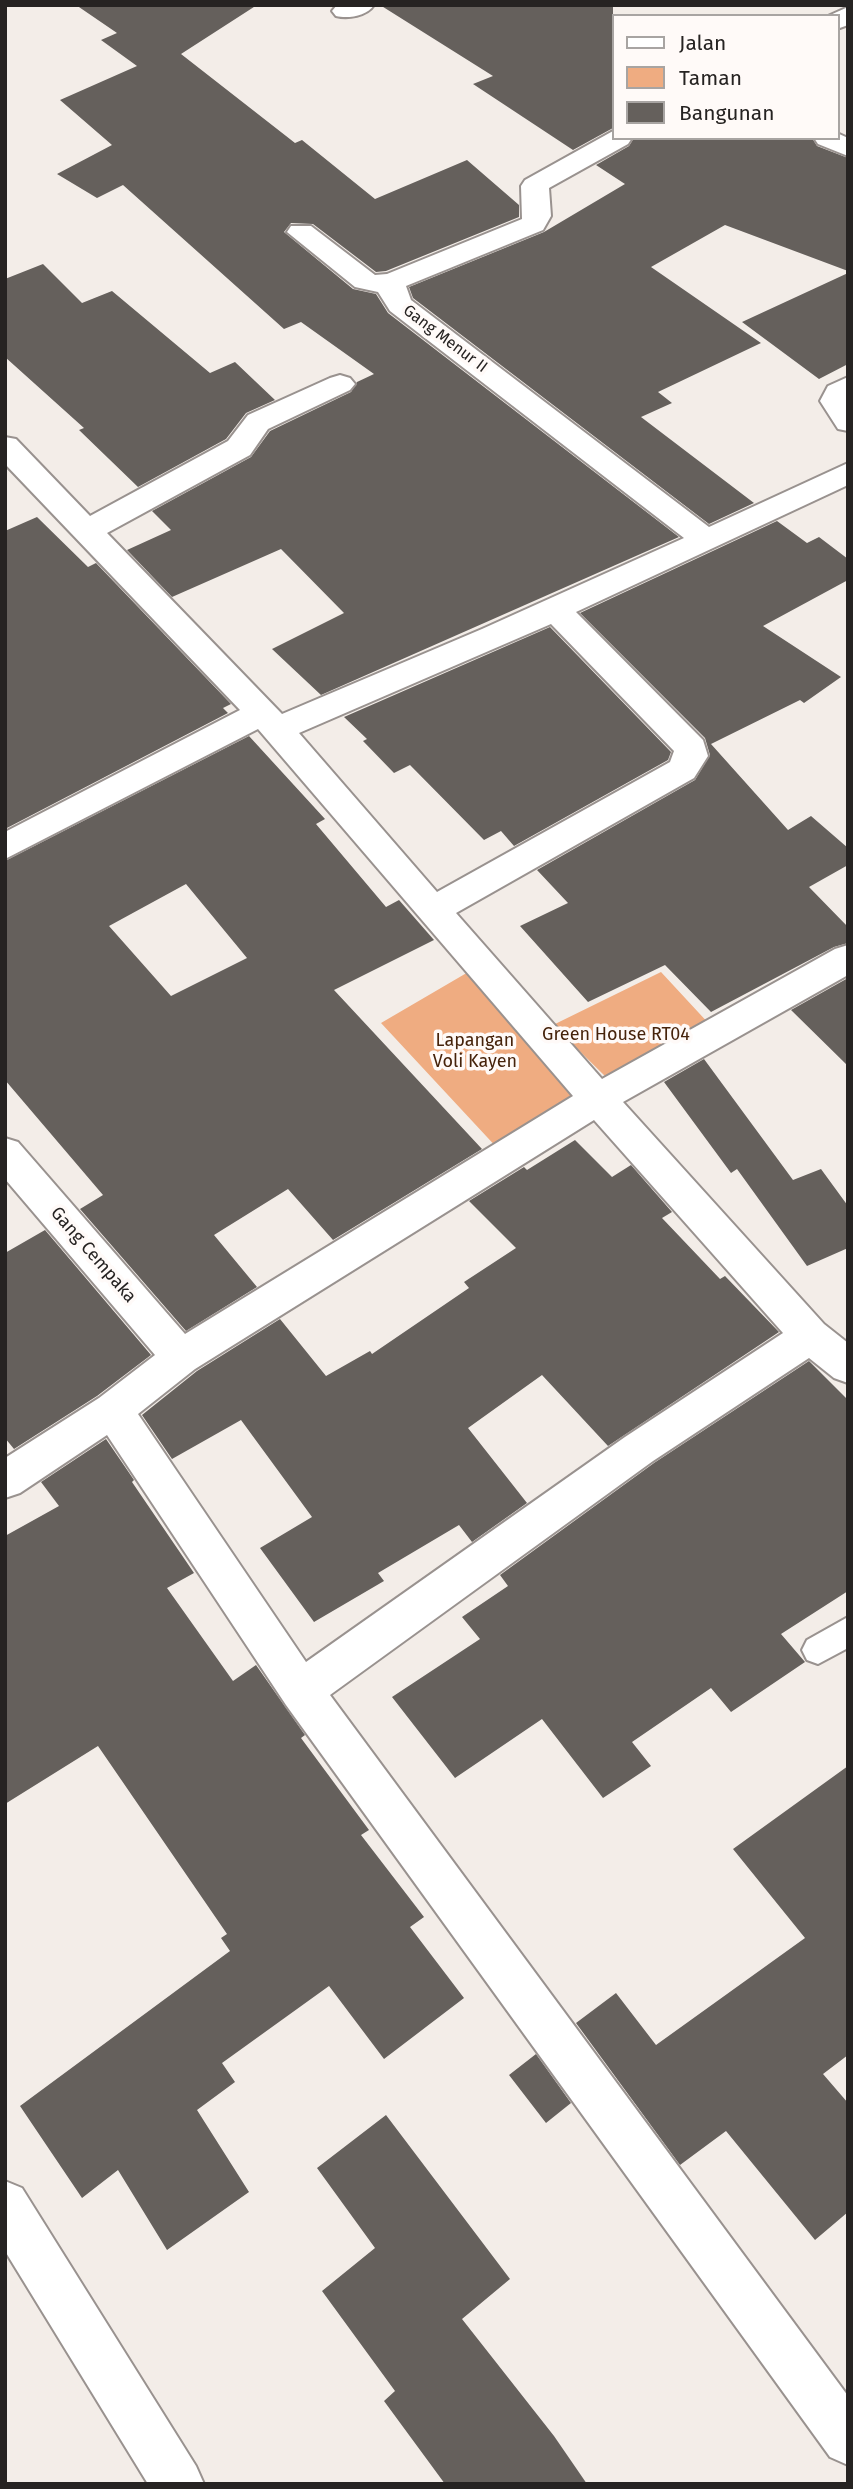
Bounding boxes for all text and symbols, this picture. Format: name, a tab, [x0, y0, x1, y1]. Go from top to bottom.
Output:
legend	[612, 14, 839, 140]
text: Jalan	[679, 30, 726, 56]
text: Taman	[679, 65, 742, 91]
text: Bangunan	[679, 100, 774, 126]
street label: Gang Menur II	[399, 301, 491, 377]
park label: Green House RT04	[542, 1024, 690, 1046]
park label: Lapangan Voli Kayen	[433, 1030, 517, 1072]
street label: Gang Cempaka	[46, 1203, 140, 1307]

